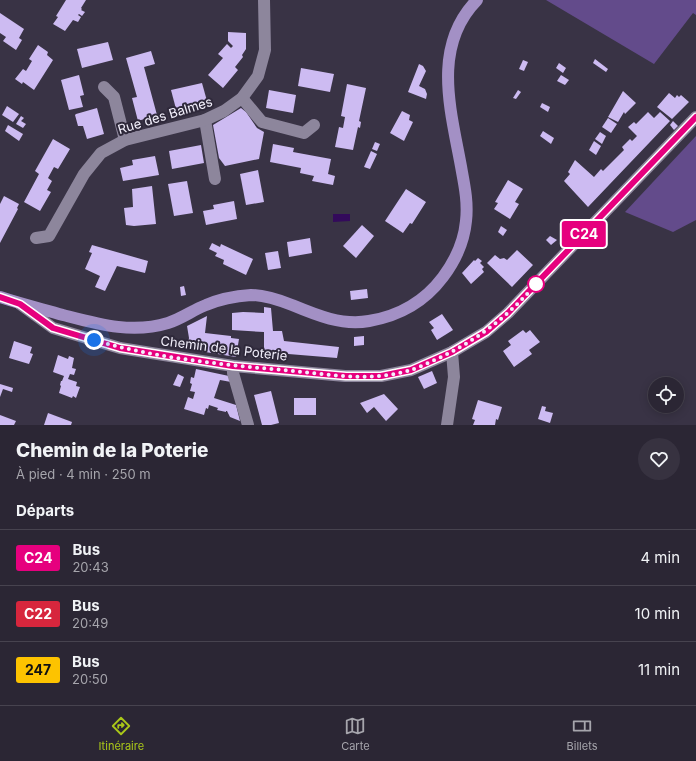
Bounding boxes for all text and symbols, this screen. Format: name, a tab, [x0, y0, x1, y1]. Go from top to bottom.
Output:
street label: Rue des Balmes	[116, 93, 214, 137]
line badge: C24	[561, 221, 607, 247]
text: C24	[570, 225, 598, 242]
unlabelled marker	[527, 275, 545, 293]
your location	[84, 330, 104, 350]
street label: Chemin de la Poterie	[160, 332, 288, 364]
map controls	[648, 377, 684, 413]
button: locate	[648, 377, 684, 413]
button: heart	[638, 438, 680, 480]
text: Chemin de la Poterie	[16, 439, 209, 462]
text: À pied · 4 min · 250 m	[16, 466, 151, 482]
text: Départs	[16, 501, 74, 520]
text: Bus	[72, 540, 100, 559]
text: 4 min	[640, 548, 680, 567]
text: C24	[24, 549, 52, 566]
text: 20:43	[72, 559, 109, 575]
text: Bus	[72, 596, 100, 615]
text: 10 min	[635, 604, 680, 623]
text: C22	[24, 605, 52, 622]
text: 20:49	[72, 615, 108, 631]
text: Bus	[72, 652, 100, 671]
text: 11 min	[638, 660, 680, 679]
text: 247	[25, 661, 51, 678]
text: 20:50	[72, 671, 108, 687]
tab: Itinéraire	[99, 715, 144, 753]
tab: Carte	[341, 715, 370, 753]
tab: Billets	[567, 715, 598, 753]

